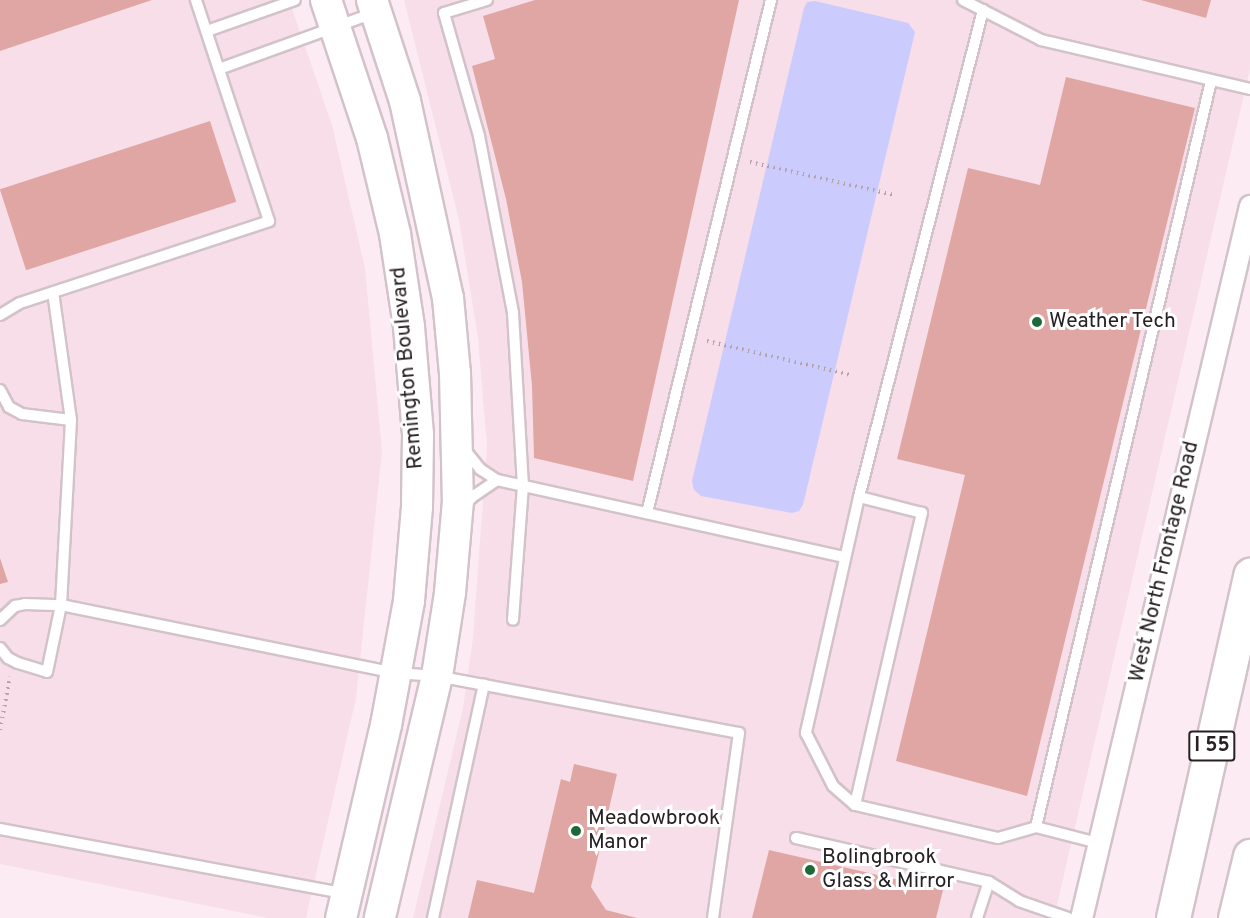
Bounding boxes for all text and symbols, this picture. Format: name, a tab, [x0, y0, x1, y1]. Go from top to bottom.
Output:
street label: Remington Boulevard	[387, 266, 429, 470]
place label: Weather Tech	[1049, 309, 1177, 335]
marker: Weather Tech	[1030, 315, 1044, 329]
street label: West North Frontage Road	[1125, 439, 1205, 685]
road number: I 55	[1188, 729, 1236, 763]
place label: Meadowbrook Manor	[588, 806, 720, 856]
marker: Meadowbrook Manor	[569, 824, 583, 838]
place label: Bolingbrook Glass & Mirror	[822, 845, 954, 895]
marker: Bolingbrook Glass & Mirror	[803, 863, 817, 877]

